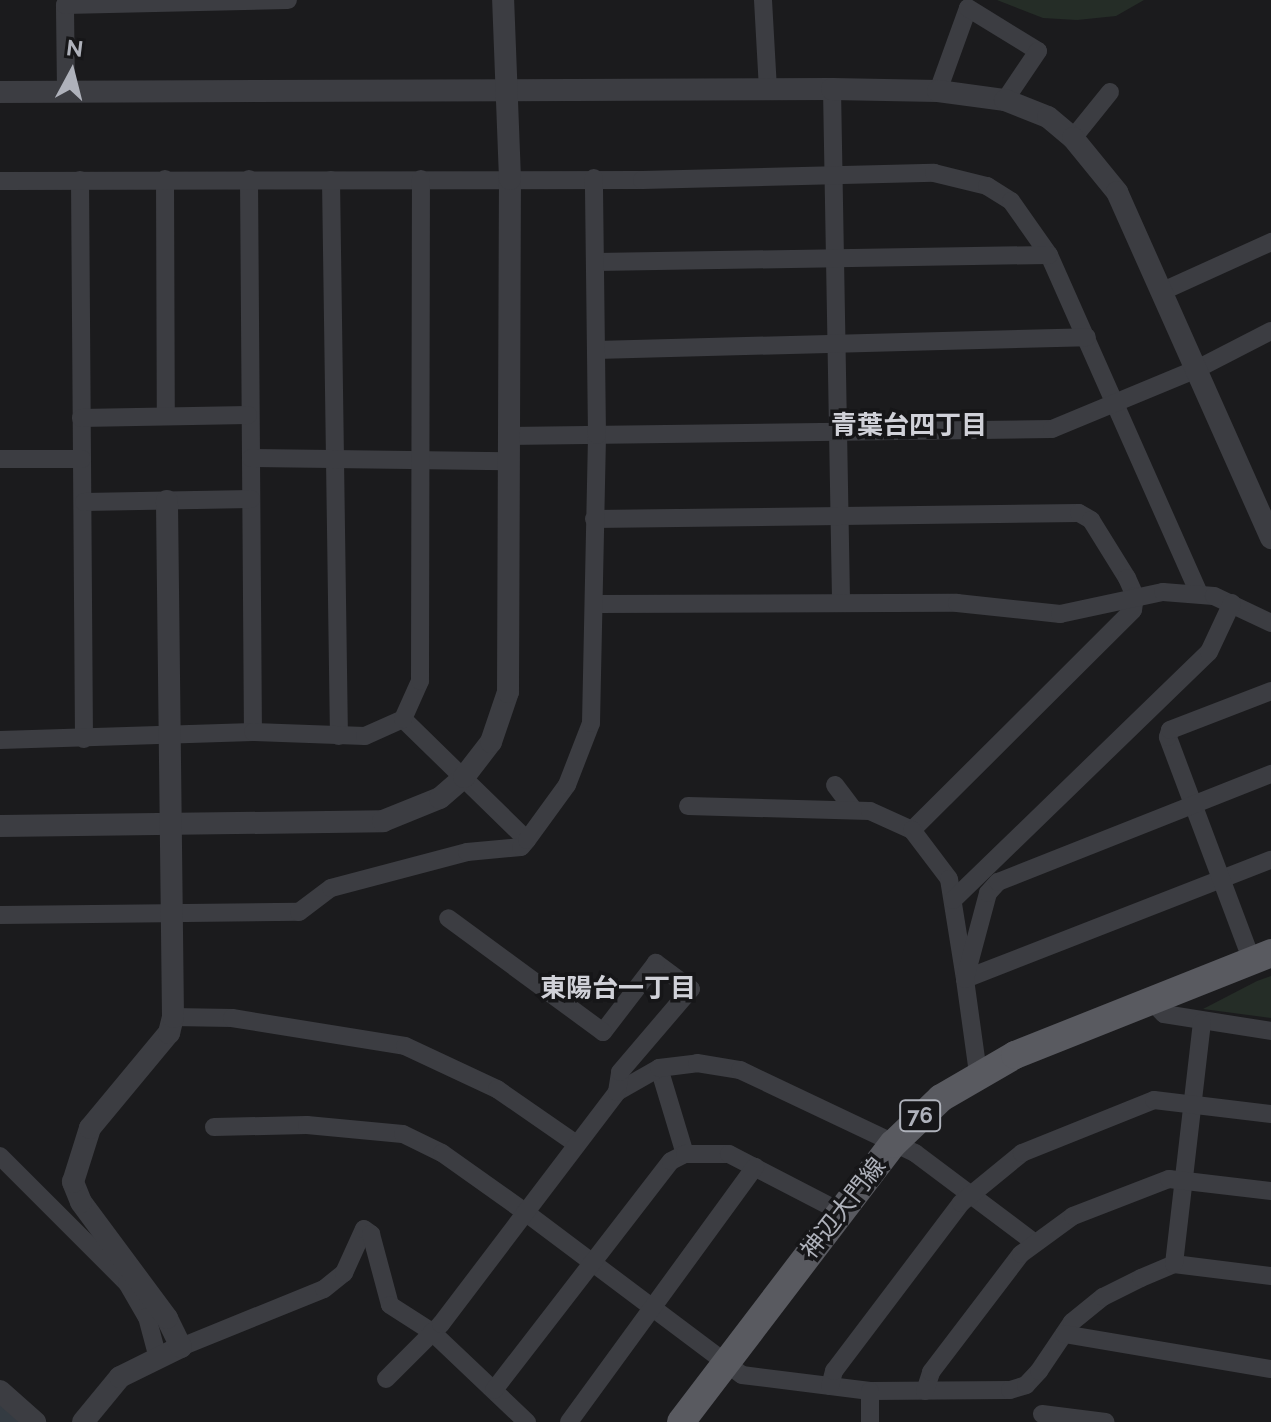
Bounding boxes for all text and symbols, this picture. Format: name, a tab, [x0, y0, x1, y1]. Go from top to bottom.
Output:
north arrow	[32, 32, 112, 112]
text: N	[65, 34, 85, 62]
district label: 青葉台四丁目	[831, 410, 987, 442]
district label: 東陽台一丁目	[540, 973, 696, 1005]
road number: 76	[898, 1098, 942, 1134]
street label: 神辺大門線	[795, 1152, 891, 1264]

